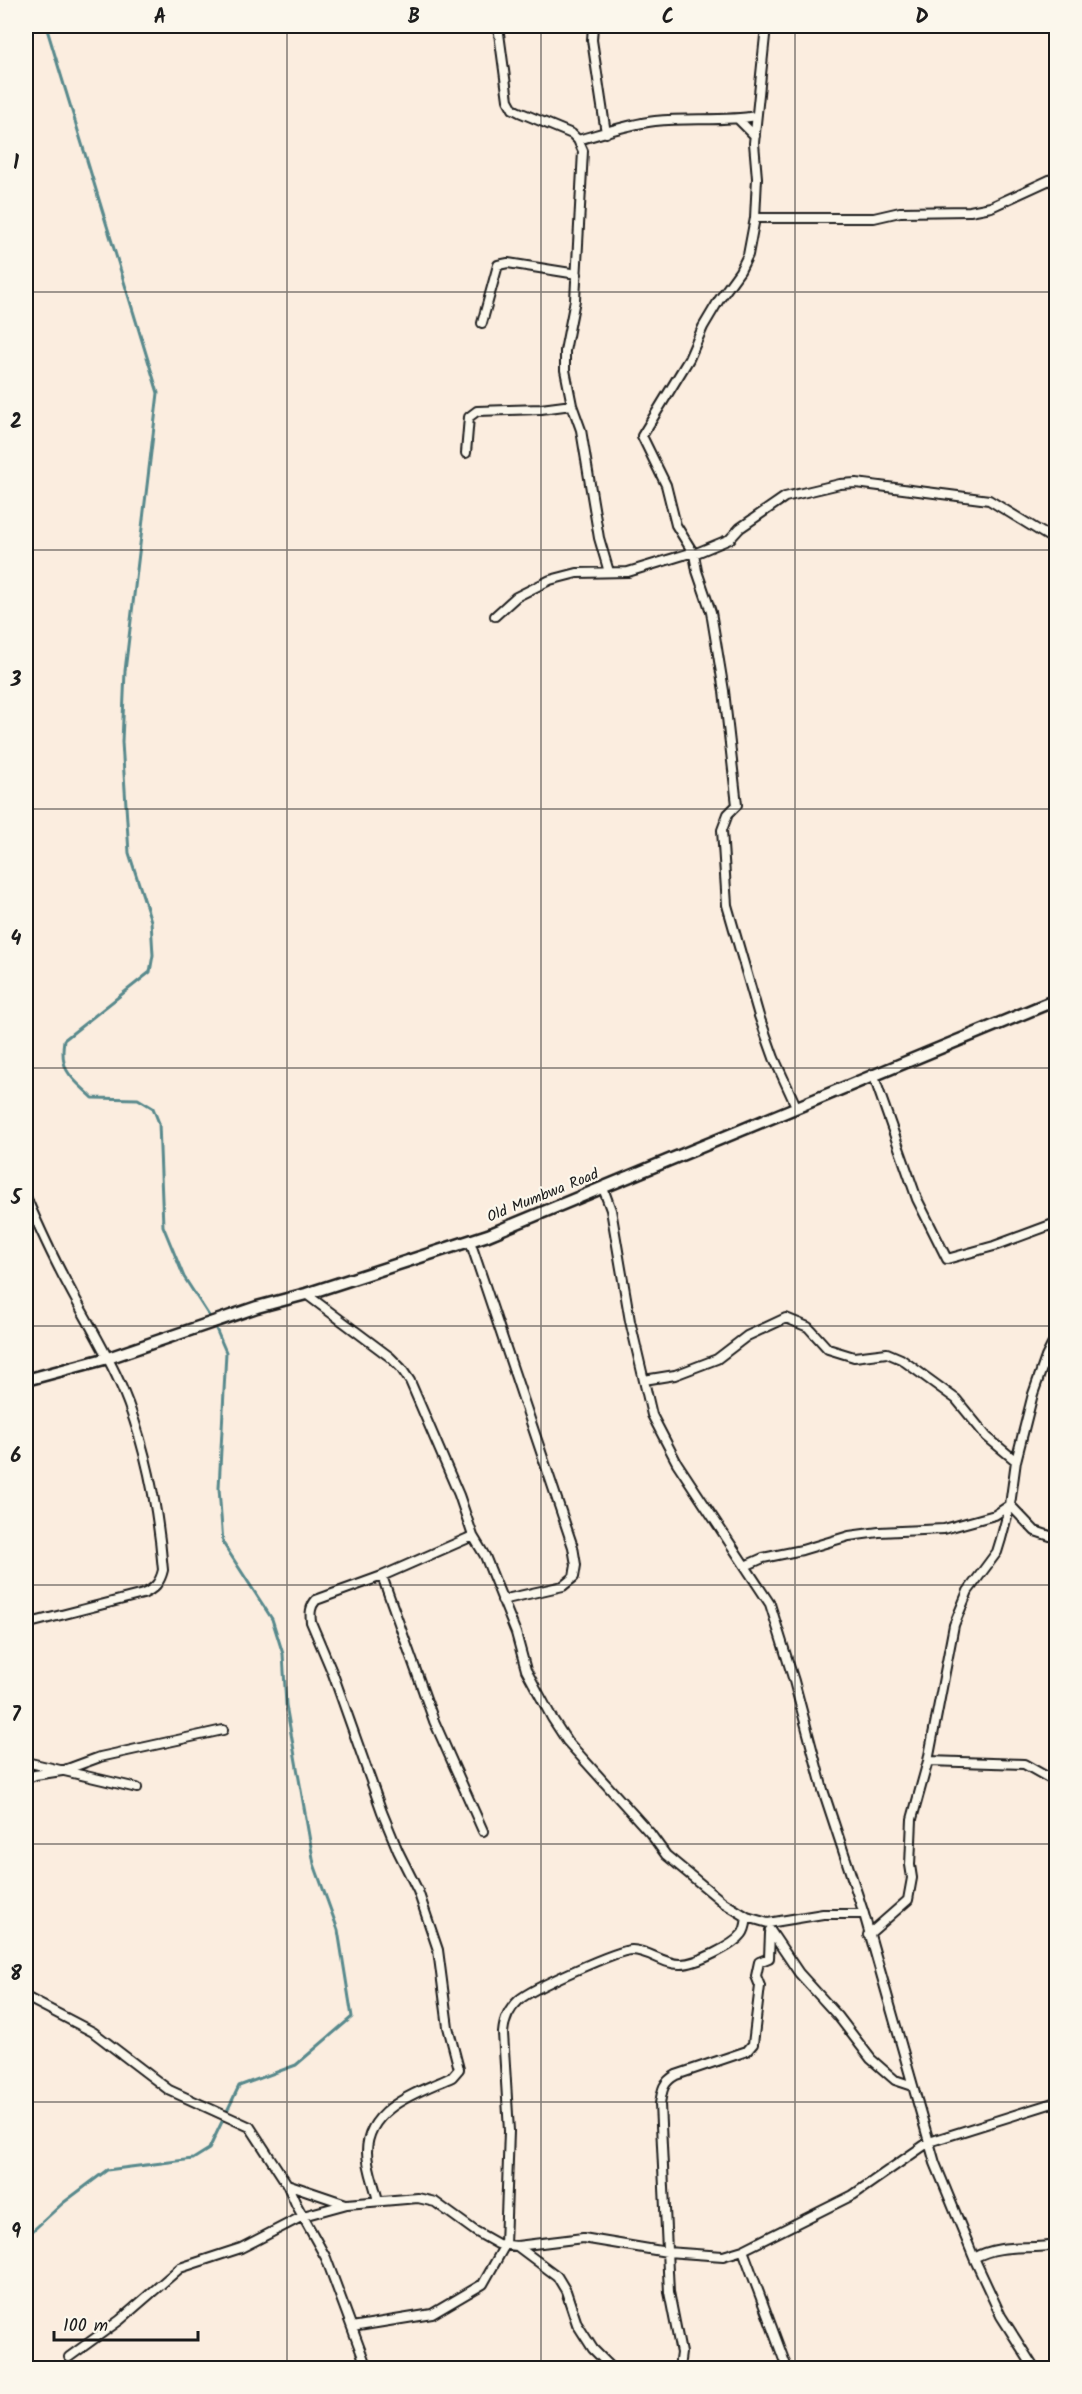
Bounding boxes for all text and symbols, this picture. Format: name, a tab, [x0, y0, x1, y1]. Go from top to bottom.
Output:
text: A	[154, 2, 166, 34]
text: B	[408, 2, 420, 34]
text: C	[662, 2, 674, 34]
text: D	[915, 2, 929, 34]
text: 1	[13, 148, 19, 180]
text: 2	[10, 407, 22, 439]
text: 3	[10, 665, 22, 697]
text: 4	[11, 924, 22, 956]
street label: Old Mumbwa Road	[484, 1162, 603, 1229]
text: 5	[10, 1183, 23, 1215]
text: 6	[11, 1441, 22, 1473]
text: 7	[11, 1700, 21, 1732]
text: 8	[10, 1959, 22, 1991]
text: 9	[11, 2217, 21, 2249]
scale bar	[54, 2304, 198, 2342]
text: 100 m	[63, 2312, 108, 2341]

